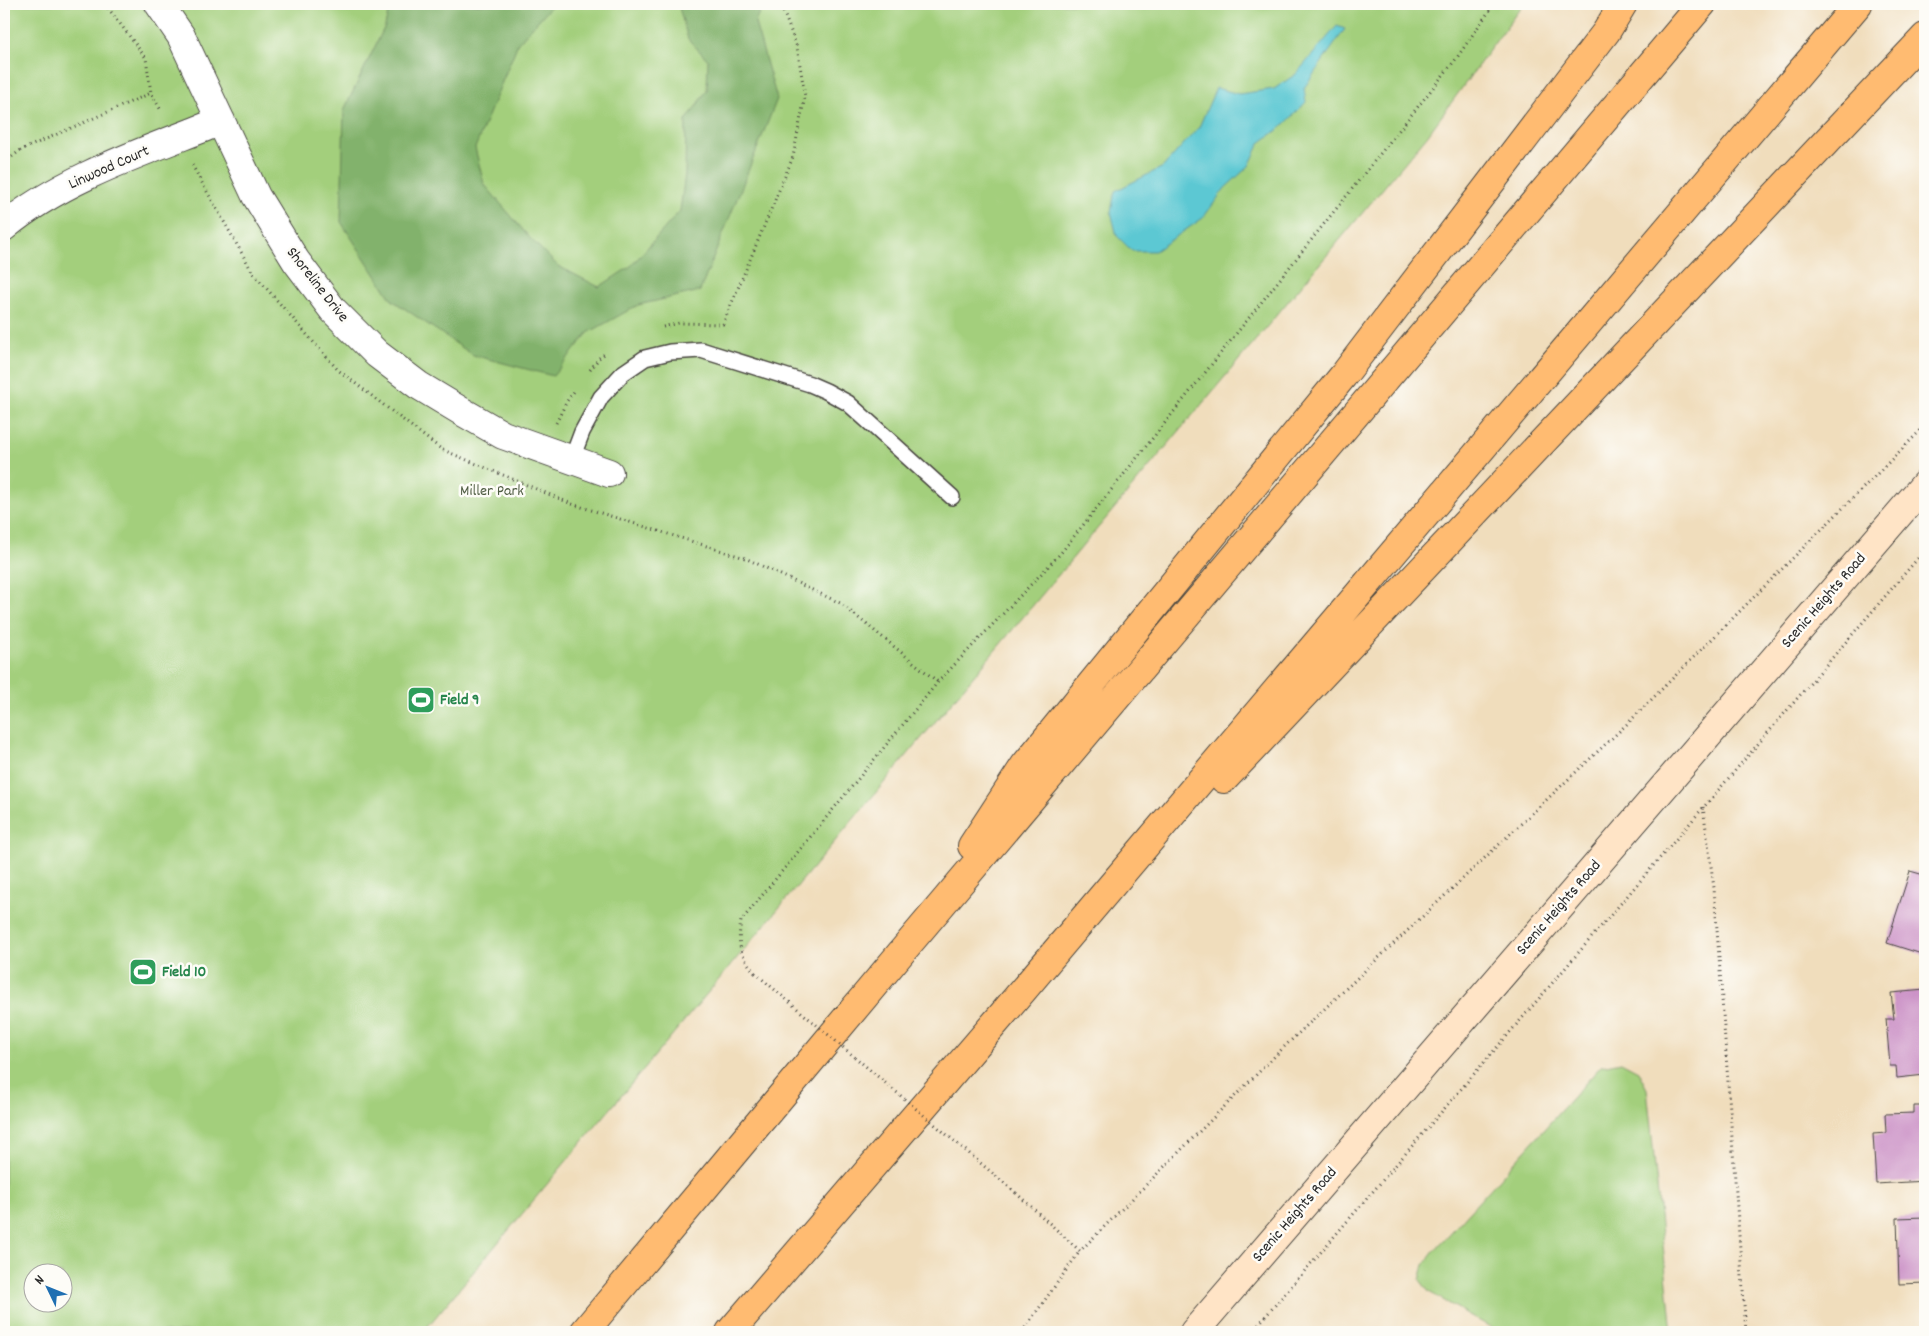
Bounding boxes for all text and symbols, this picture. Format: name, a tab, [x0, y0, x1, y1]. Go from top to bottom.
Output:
street label: Linwood Court	[65, 140, 153, 196]
street label: Shoreline Drive	[280, 242, 354, 328]
park label: Miller Park	[460, 480, 524, 503]
street label: Scenic Heights Road	[1776, 548, 1872, 654]
sports icon: Field 9	[406, 685, 436, 715]
place label: Field 9	[440, 689, 479, 712]
street label: Scenic Heights Road	[1511, 855, 1607, 961]
sports icon: Field 10	[128, 957, 158, 987]
place label: Field 10	[162, 961, 206, 984]
street label: Scenic Heights Road	[1247, 1162, 1343, 1268]
north arrow	[22, 1264, 72, 1314]
text: N	[30, 1271, 50, 1290]

